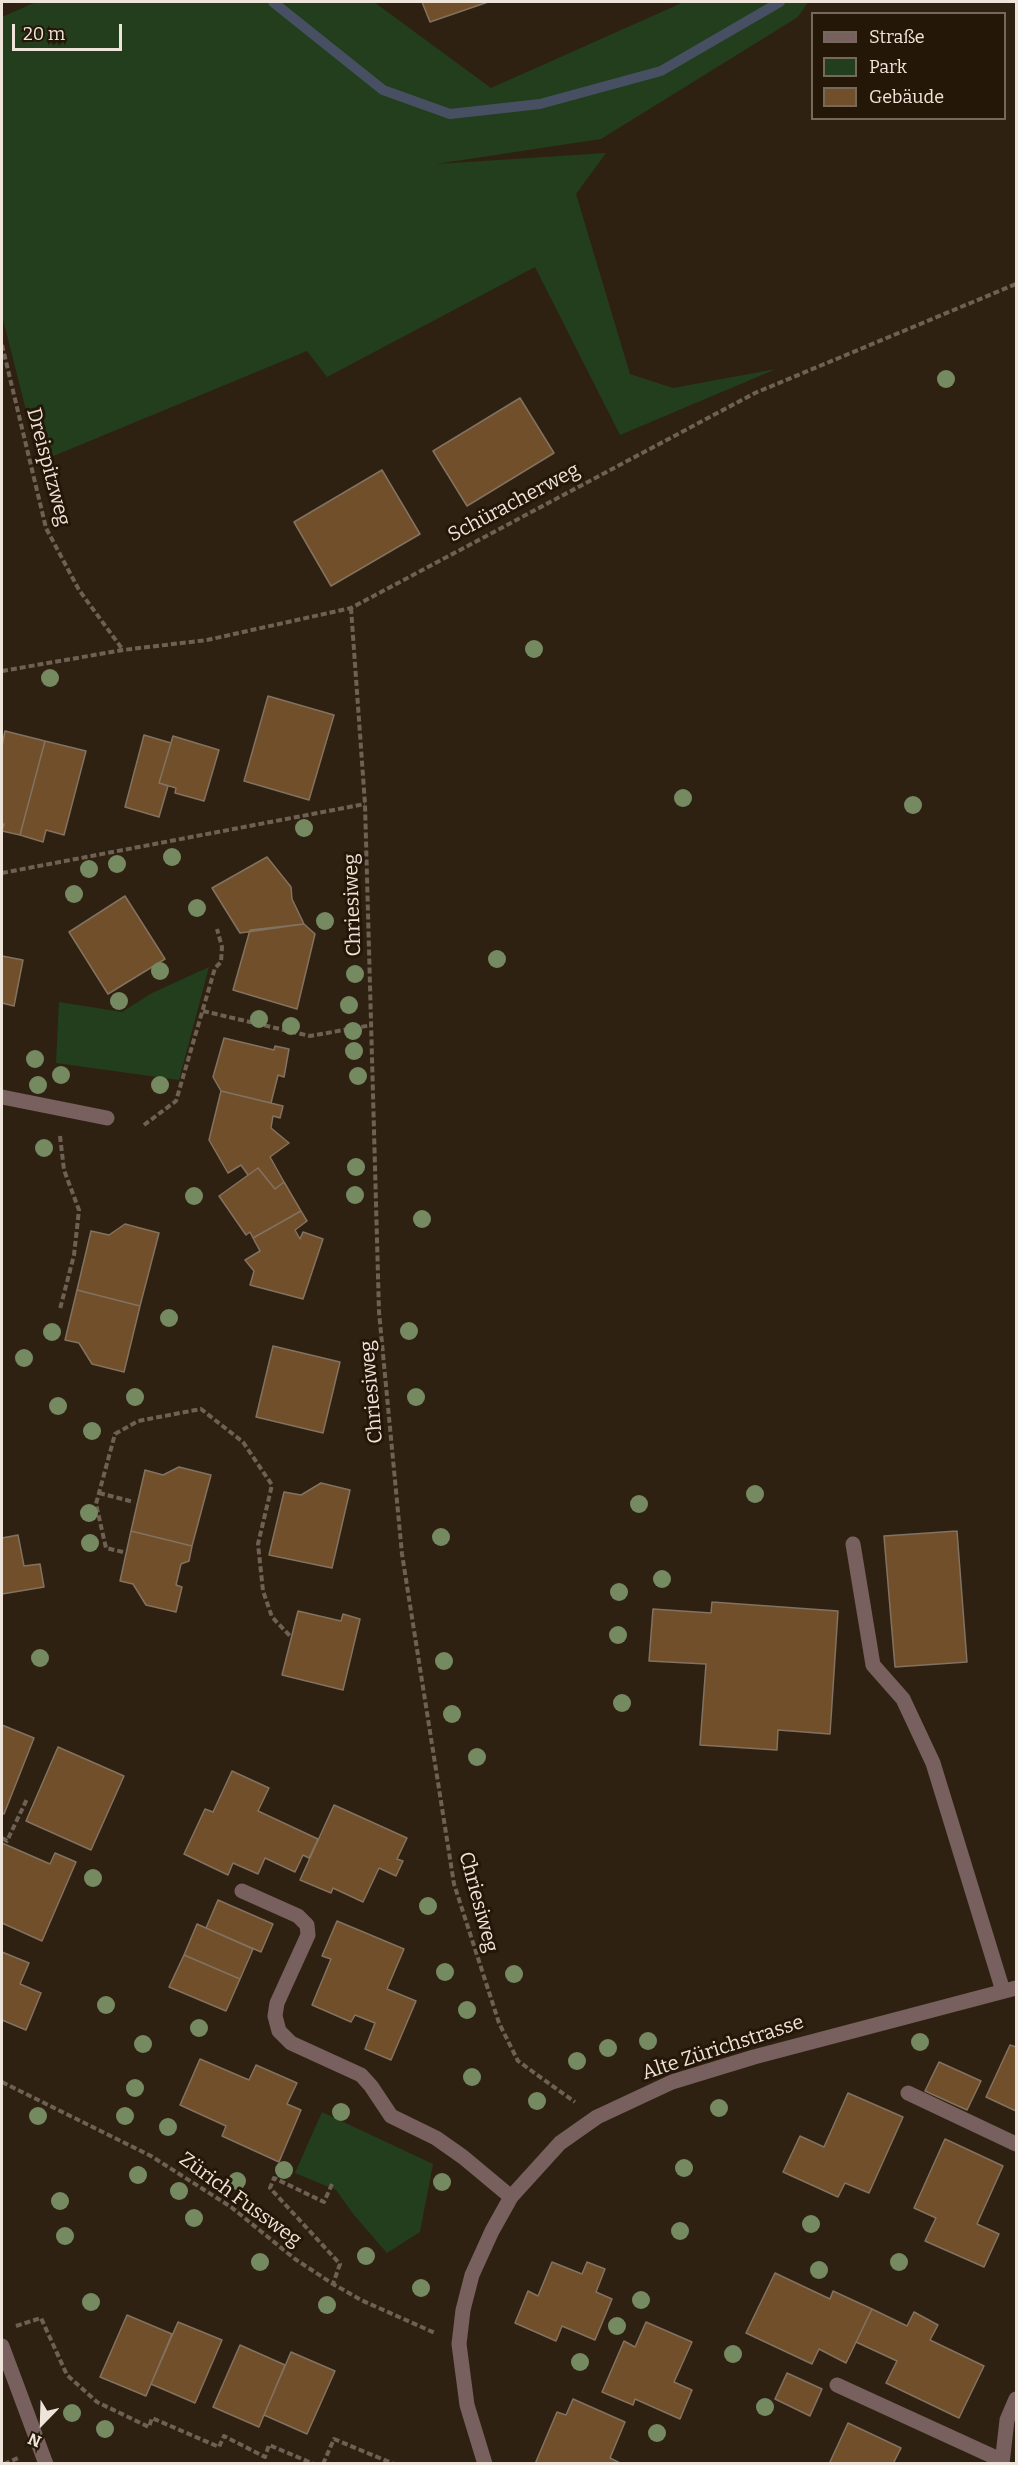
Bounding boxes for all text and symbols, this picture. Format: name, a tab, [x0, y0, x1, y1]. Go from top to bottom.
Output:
scale bar	[15, 12, 124, 50]
legend	[811, 12, 1006, 120]
text: 20 m	[23, 23, 65, 45]
text: Straße	[869, 26, 925, 48]
text: Park	[869, 56, 907, 78]
text: Gebäude	[869, 86, 944, 108]
street label: Dreispitzweg	[21, 405, 75, 529]
street label: Schüracherweg	[444, 458, 584, 548]
street label: Chriesiweg	[339, 853, 367, 957]
street label: Chriesiweg	[356, 1340, 388, 1444]
street label: Chriesiweg	[453, 1849, 503, 1955]
street label: Alte Zürichstrasse	[639, 2011, 807, 2085]
street label: Zürich Fussweg	[174, 2148, 306, 2252]
north arrow	[12, 2393, 72, 2453]
text: N	[25, 2429, 44, 2451]

